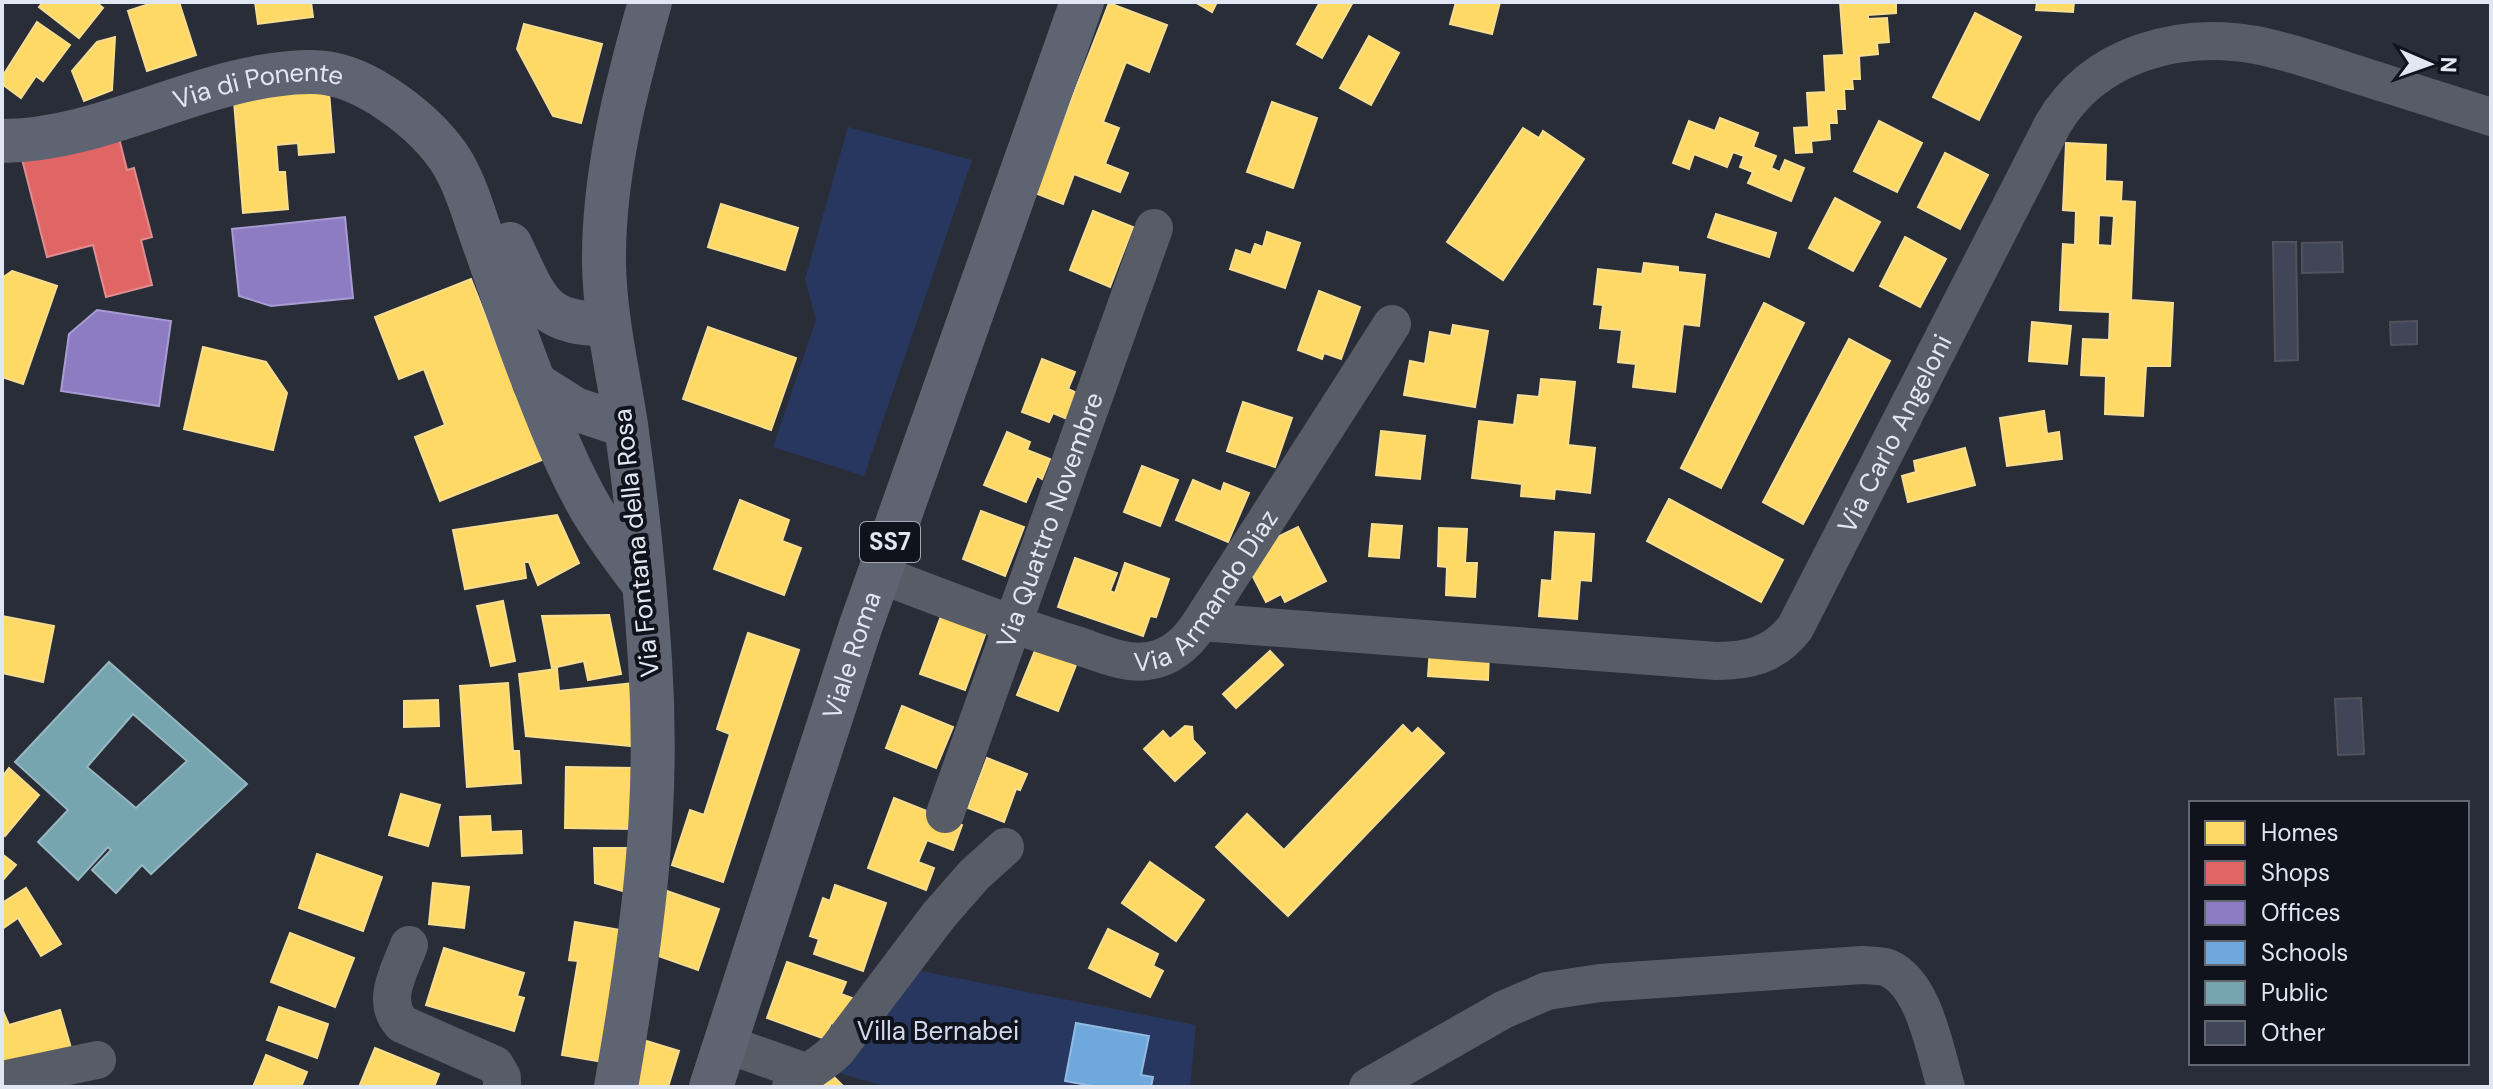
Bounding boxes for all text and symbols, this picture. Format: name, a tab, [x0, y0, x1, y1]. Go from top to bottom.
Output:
north arrow	[2389, 24, 2469, 104]
street label: Via di Ponente	[169, 55, 347, 117]
text: N	[2434, 56, 2463, 73]
street label: Via Carlo Angeloni	[1830, 329, 1959, 539]
street label: Via Quattro Novembre	[989, 388, 1111, 653]
street label: Via Fontana della Rosa	[605, 407, 667, 679]
street label: Via Armando Diaz	[1133, 503, 1286, 679]
road number: SS7	[860, 522, 920, 562]
street label: Viale Roma	[815, 587, 889, 724]
legend	[2189, 801, 2469, 1065]
text: Homes	[2261, 817, 2339, 848]
text: Shops	[2261, 857, 2330, 888]
text: Offices	[2261, 897, 2341, 928]
text: Schools	[2261, 937, 2348, 968]
text: Public	[2261, 977, 2329, 1008]
park label: Villa Bernabei	[857, 1014, 1019, 1048]
text: Other	[2261, 1017, 2325, 1048]

